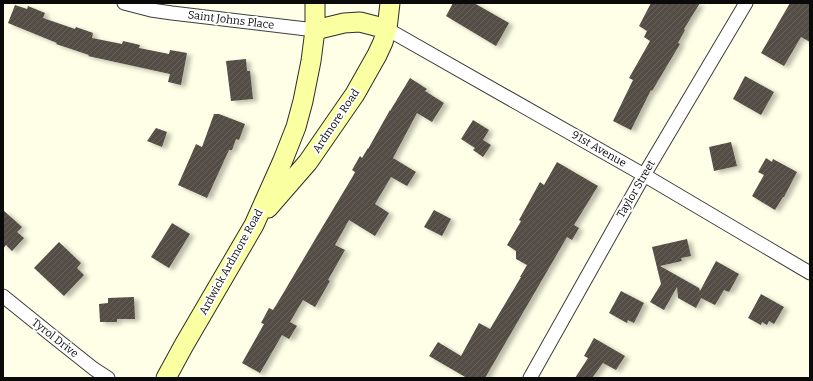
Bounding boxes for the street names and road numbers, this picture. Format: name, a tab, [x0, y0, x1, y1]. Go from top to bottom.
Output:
street label: Saint Johns Place	[187, 8, 275, 32]
street label: Ardmore Road	[310, 86, 362, 155]
street label: 91st Avenue	[569, 128, 629, 170]
street label: Taylor Street	[614, 158, 658, 220]
street label: Ardwick Ardmore Road	[197, 207, 266, 317]
street label: Tyrol Drive	[29, 316, 81, 360]

